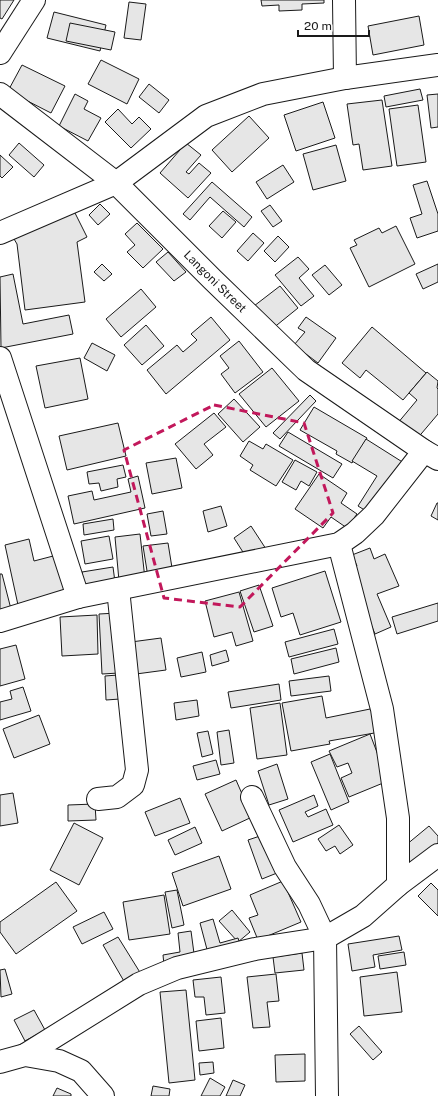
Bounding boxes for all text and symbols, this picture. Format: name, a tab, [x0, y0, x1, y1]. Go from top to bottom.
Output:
scale bar	[298, 12, 369, 38]
text: 20 m	[304, 19, 332, 33]
street label: Langoni Street	[181, 248, 250, 316]

